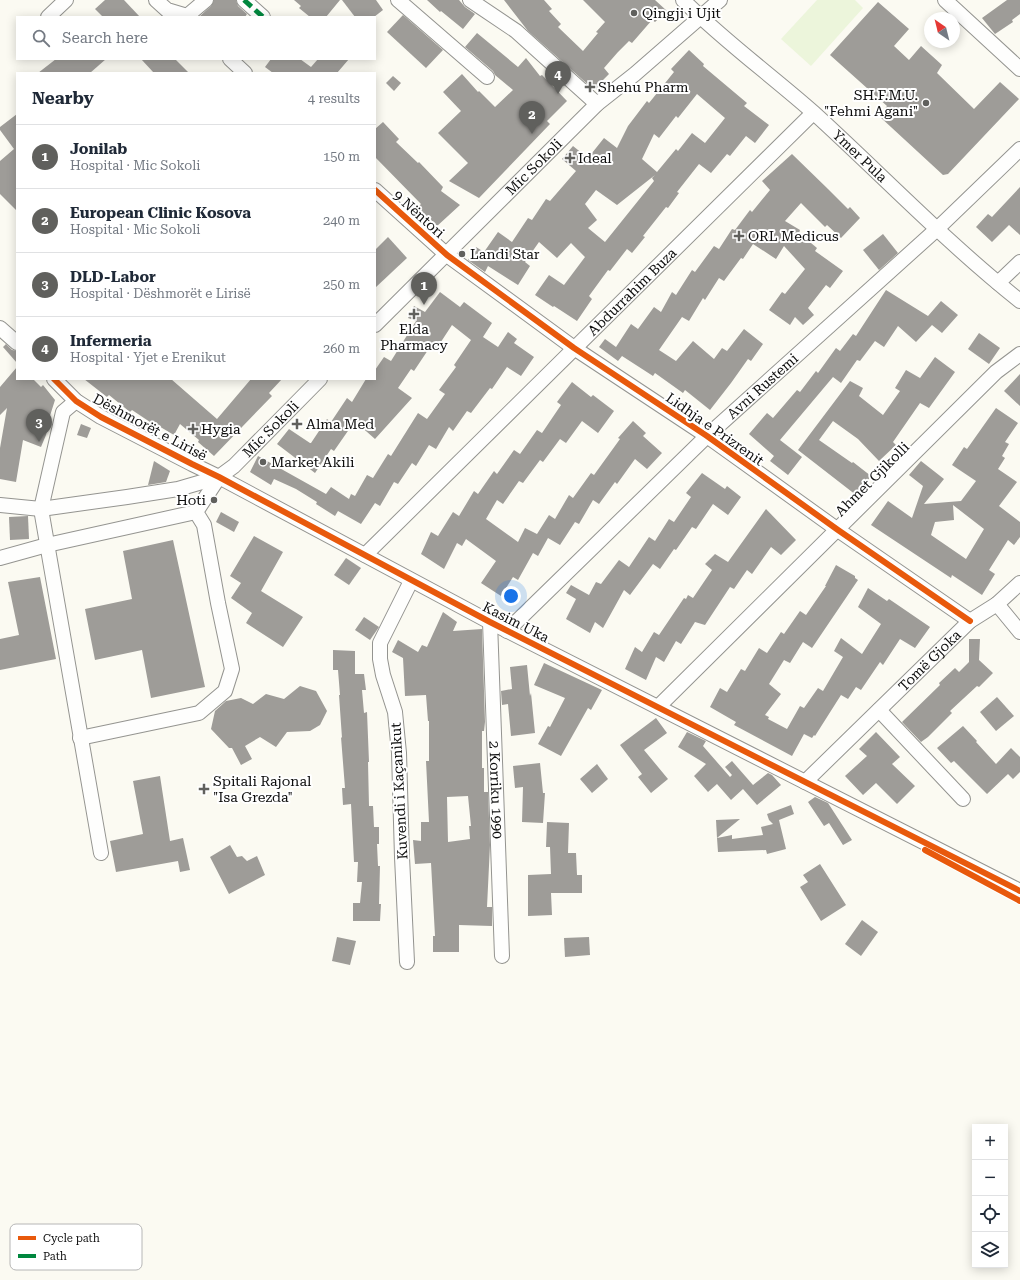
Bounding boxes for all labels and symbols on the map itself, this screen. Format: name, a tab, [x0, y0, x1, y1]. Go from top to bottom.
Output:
place label: Qingji i Ujit	[642, 5, 721, 21]
marker: Qingji i Ujit	[629, 8, 639, 18]
north arrow	[924, 12, 960, 48]
pin: 4	[545, 61, 571, 94]
place label: Shehu Pharm	[598, 79, 689, 95]
marker: Shehu Pharm	[585, 82, 595, 92]
place label: SH.F.M.U. "Fehmi Agani"	[824, 87, 918, 119]
marker: SH.F.M.U. "Fehmi Agani"	[921, 98, 931, 108]
pin: 2	[519, 101, 545, 134]
street label: Ymer Pula	[830, 127, 891, 186]
street label: Mic Sokoli	[502, 135, 565, 198]
place label: Ideal	[578, 150, 612, 166]
marker: Ideal	[565, 153, 575, 163]
street label: 9 Nëntori	[390, 187, 448, 241]
place label: ORL Medicus	[748, 228, 839, 244]
marker: ORL Medicus	[733, 230, 745, 242]
street label: Abdurrahim Buza	[584, 244, 680, 339]
place label: Landi Star	[470, 246, 540, 262]
marker: Landi Star	[457, 249, 467, 259]
pin: 1	[411, 272, 437, 305]
marker: Elda Pharmacy	[409, 309, 419, 319]
place label: Elda Pharmacy	[380, 321, 449, 353]
street label: Avni Rustemi	[724, 350, 801, 422]
street label: Lidhja e Prizrenit	[663, 389, 767, 469]
street label: Dëshmorët e Lirisë	[90, 390, 210, 464]
street label: Mic Sokoli	[239, 397, 302, 460]
pin: 3	[26, 409, 52, 442]
place label: Alma Med	[306, 416, 374, 432]
marker: Alma Med	[291, 418, 303, 430]
place label: Hygia	[201, 421, 241, 437]
marker: Hygia	[188, 424, 198, 434]
street label: Ahmet Gjikolli	[832, 438, 913, 519]
place label: Market Akili	[271, 454, 355, 470]
marker: Market Akili	[258, 457, 268, 467]
place label: Hoti	[176, 492, 207, 508]
marker: Hoti	[209, 495, 219, 505]
your location	[501, 586, 521, 606]
street label: Kasim Uka	[480, 598, 552, 646]
street label: Tomë Gjoka	[895, 626, 964, 694]
street label: Kuvendi i Kaçanikut	[387, 722, 411, 860]
street label: 2 Korriku 1990	[486, 740, 506, 839]
place label: Spitali Rajonal "Isa Grezda"	[213, 773, 312, 805]
marker: Spitali Rajonal "Isa Grezda"	[198, 783, 210, 795]
legend	[10, 1224, 142, 1270]
text: Cycle path	[43, 1232, 100, 1245]
text: Path	[43, 1250, 67, 1263]

